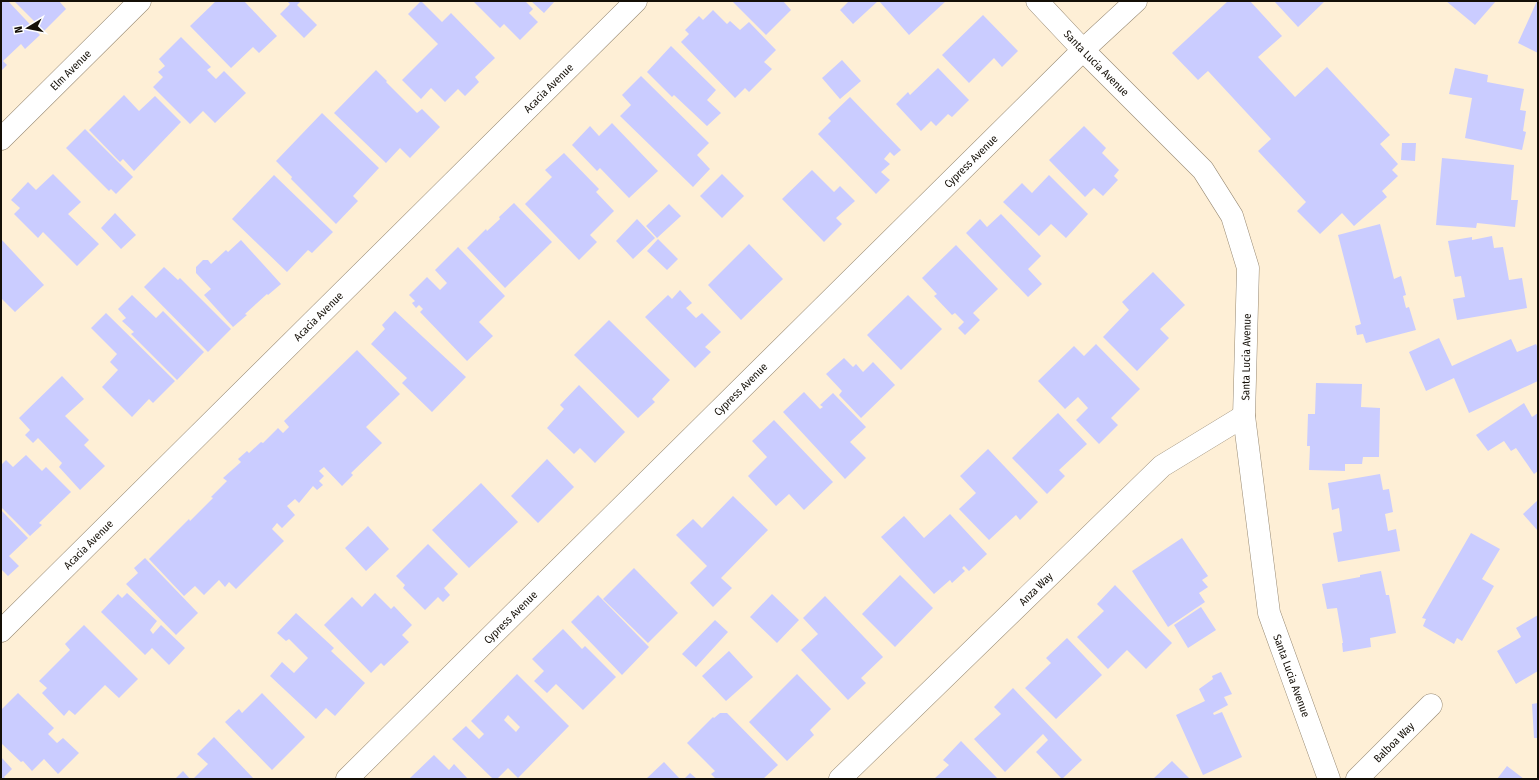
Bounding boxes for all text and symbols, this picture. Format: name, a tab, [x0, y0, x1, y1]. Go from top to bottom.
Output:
north arrow	[8, 8, 48, 48]
text: N	[12, 25, 26, 34]
street label: Santa Lucia Avenue	[1061, 28, 1131, 99]
street label: Elm Avenue	[48, 47, 94, 93]
street label: Acacia Avenue	[521, 61, 576, 116]
street label: Cypress Avenue	[942, 132, 1001, 191]
street label: Acacia Avenue	[291, 289, 346, 344]
street label: Santa Lucia Avenue	[1239, 313, 1254, 401]
street label: Cypress Avenue	[712, 360, 770, 419]
street label: Acacia Avenue	[61, 517, 116, 572]
street label: Anza Way	[1017, 570, 1056, 608]
street label: Cypress Avenue	[481, 588, 540, 647]
street label: Santa Lucia Avenue	[1270, 633, 1312, 719]
street label: Balboa Way	[1371, 720, 1417, 765]

